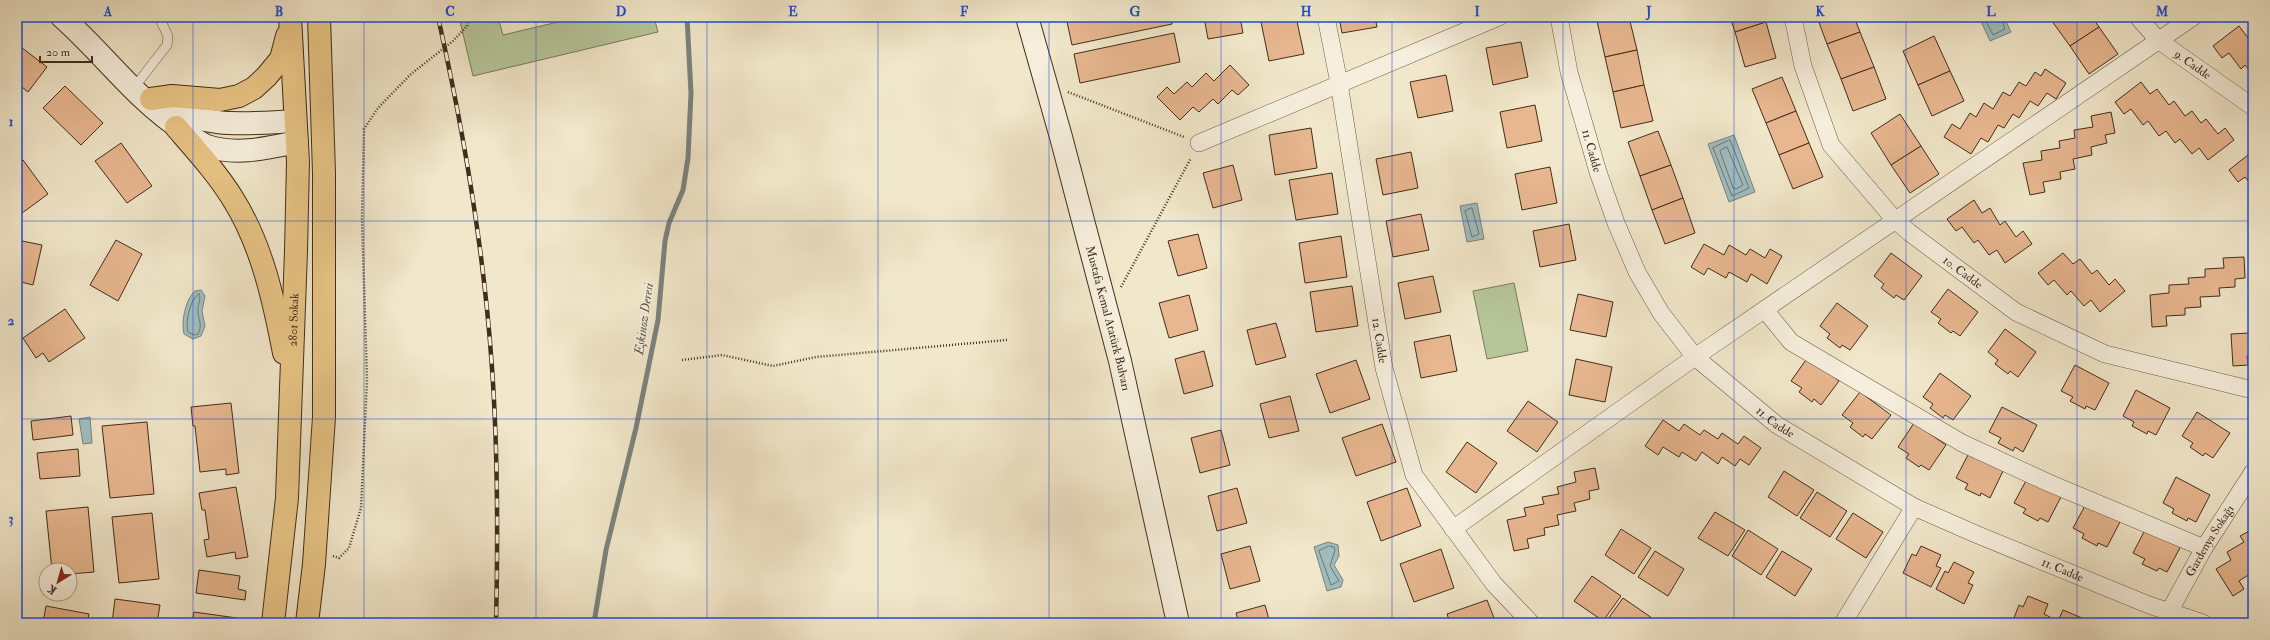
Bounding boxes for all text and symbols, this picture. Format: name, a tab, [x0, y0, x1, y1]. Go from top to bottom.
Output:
text: A	[103, 4, 113, 20]
text: B	[275, 4, 283, 20]
text: C	[445, 4, 455, 20]
text: D	[616, 4, 627, 20]
text: E	[788, 4, 798, 20]
text: F	[960, 4, 969, 20]
text: G	[1130, 4, 1141, 20]
text: H	[1301, 4, 1312, 20]
text: I	[1474, 4, 1480, 20]
text: J	[1645, 4, 1652, 21]
text: K	[1815, 4, 1825, 20]
text: L	[1986, 4, 1996, 20]
text: M	[2155, 4, 2169, 20]
scale bar	[40, 38, 92, 64]
text: 20 m	[46, 45, 71, 60]
street label: 9. Cadde	[2171, 46, 2214, 83]
text: 1	[9, 114, 14, 130]
street label: 11. Cadde	[1579, 128, 1605, 174]
street label: Mustafa Kemal Atatürk Bulvarı	[1082, 244, 1134, 392]
street label: 10. Cadde	[1940, 253, 1986, 292]
water label: Eşkinoz Deresi	[631, 281, 657, 357]
street label: 2801 Sokak	[285, 293, 302, 347]
text: 2	[8, 313, 15, 329]
street label: 12. Cadde	[1369, 317, 1391, 364]
street label: 11. Cadde	[1753, 403, 1797, 441]
street label: Gardenya Sokağı	[2182, 502, 2237, 579]
text: 3	[9, 511, 14, 527]
street label: 11. Cadde	[2039, 554, 2086, 585]
north arrow	[38, 562, 78, 602]
text: K	[44, 581, 59, 597]

